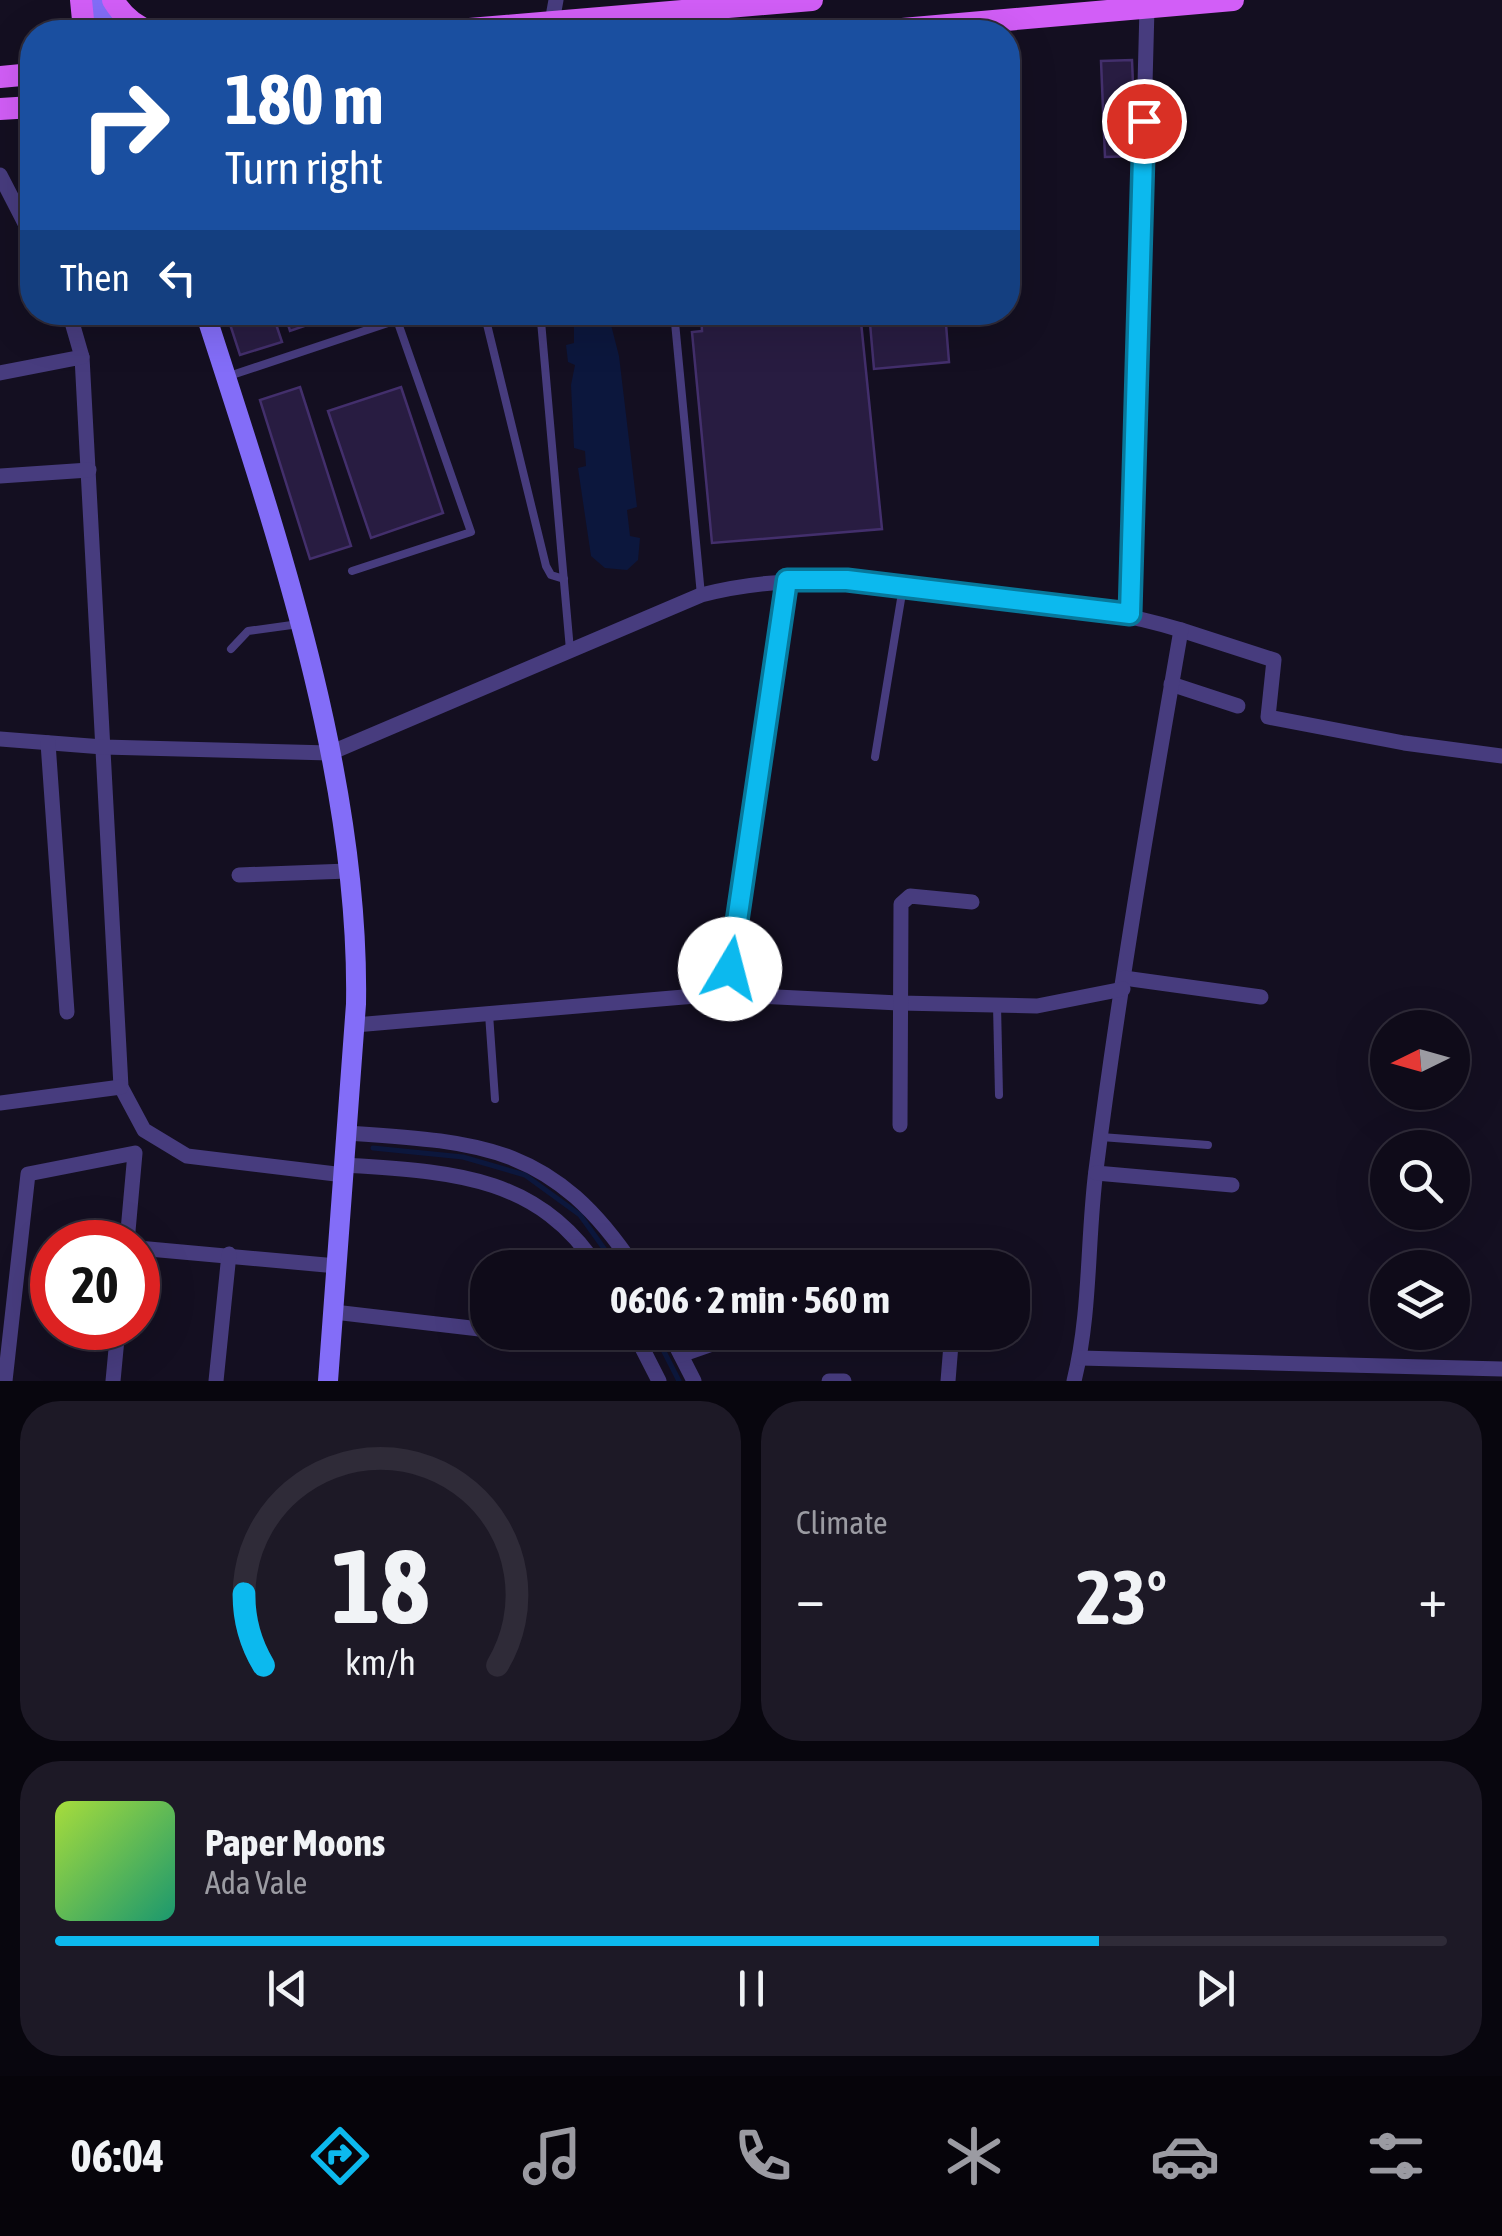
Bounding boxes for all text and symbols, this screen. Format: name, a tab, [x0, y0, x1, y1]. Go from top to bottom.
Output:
text: 180 m	[225, 59, 384, 139]
icon: right	[60, 60, 190, 190]
pin	[1102, 79, 1187, 164]
icon: arrive	[1117, 94, 1172, 149]
text: Turn right	[225, 142, 383, 194]
icon: left	[150, 250, 205, 305]
text: Then	[60, 256, 130, 299]
position arrow	[678, 917, 782, 1021]
north arrow	[1370, 1010, 1470, 1110]
map controls	[1370, 1010, 1470, 1350]
button: search	[1370, 1130, 1470, 1230]
speed limit sign: 20	[30, 1220, 160, 1350]
button: layers	[1370, 1250, 1470, 1350]
text: 06:06 · 2 min · 560 m	[610, 1278, 890, 1321]
text: Climate	[796, 1504, 888, 1541]
text: 18	[332, 1526, 429, 1645]
text: 23°	[1076, 1554, 1167, 1640]
text: −	[796, 1566, 825, 1629]
text: +	[1418, 1566, 1447, 1629]
text: km/h	[345, 1642, 416, 1683]
text: Paper Moons	[205, 1821, 385, 1864]
text: Ada Vale	[205, 1864, 307, 1901]
icon: previous	[260, 1961, 315, 2016]
icon: pause	[724, 1961, 779, 2016]
icon: next	[1188, 1961, 1243, 2016]
icon: directions	[305, 2121, 375, 2191]
icon: music	[517, 2121, 587, 2191]
icon: phone	[728, 2121, 798, 2191]
icon: climate	[939, 2121, 1009, 2191]
icon: car	[1150, 2121, 1220, 2191]
icon: filters	[1361, 2121, 1431, 2191]
text: 06:04	[71, 2130, 164, 2182]

